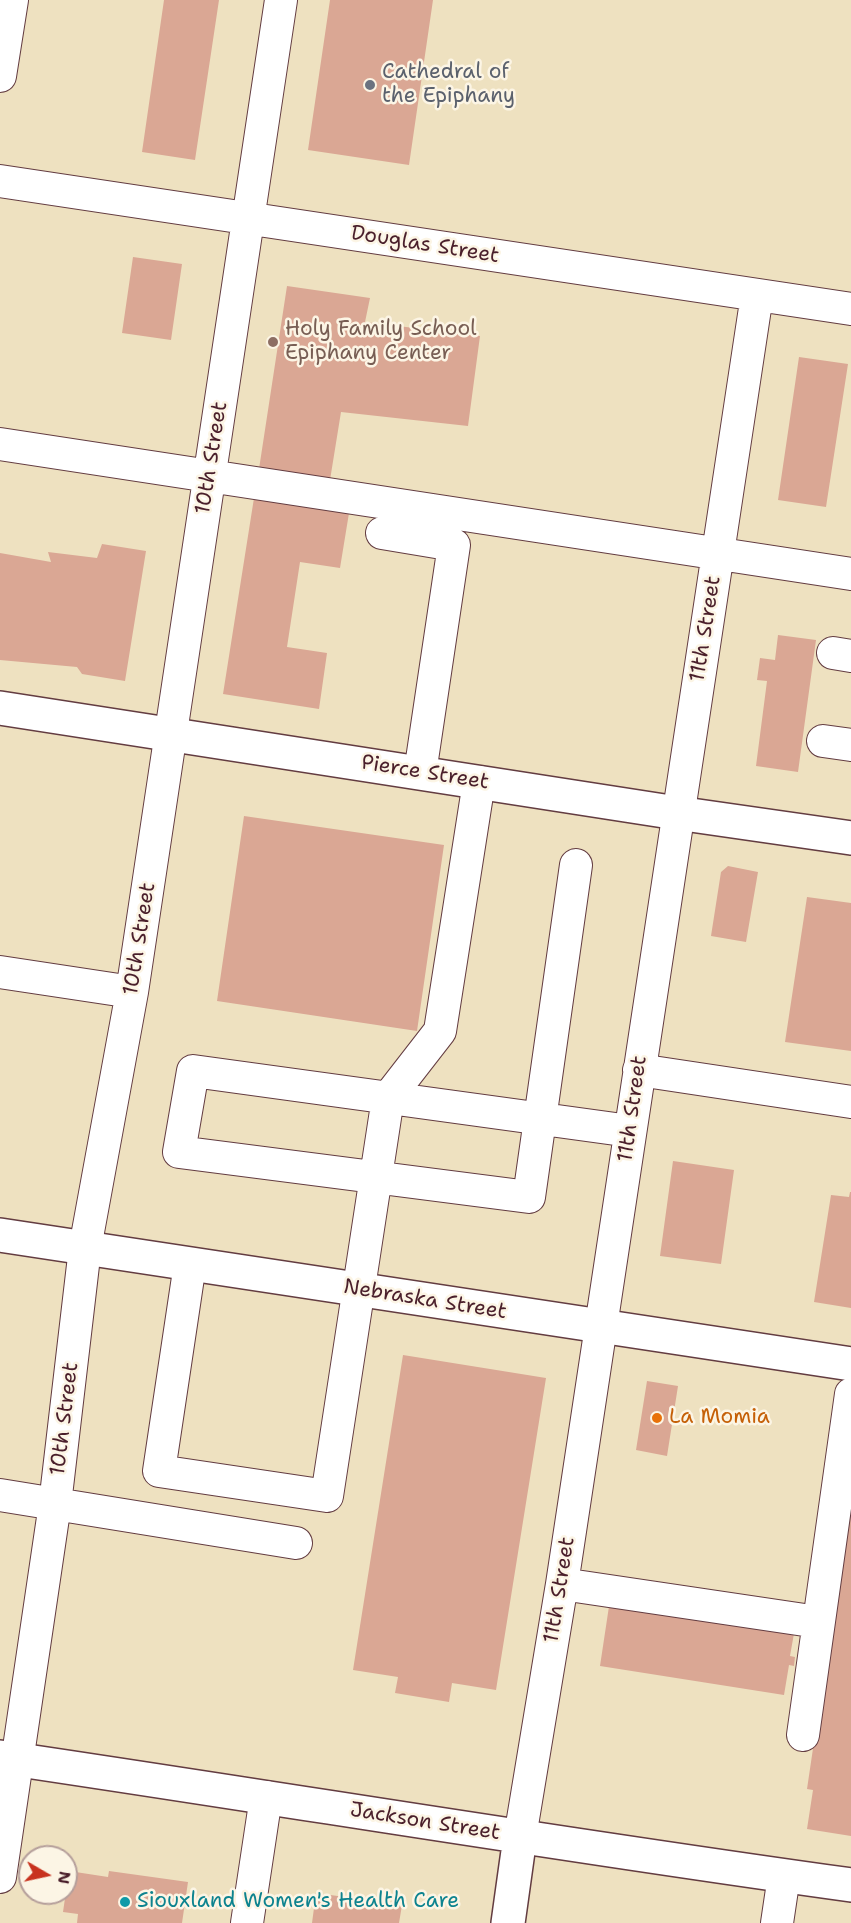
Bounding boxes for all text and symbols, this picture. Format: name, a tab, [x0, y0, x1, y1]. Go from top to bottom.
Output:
place label: Cathedral of the Epiphany	[382, 60, 515, 110]
marker: Cathedral of the Epiphany	[363, 78, 377, 92]
street label: Douglas Street	[349, 221, 501, 269]
place label: Holy Family School Epiphany Center	[285, 317, 477, 367]
marker: Holy Family School Epiphany Center	[266, 335, 280, 349]
street label: 10th Street	[191, 400, 233, 516]
street label: 11th Street	[685, 574, 727, 684]
street label: Pierce Street	[359, 750, 491, 796]
street label: 10th Street	[119, 881, 161, 997]
street label: 11th Street	[613, 1054, 653, 1164]
street label: Nebraska Street	[342, 1275, 508, 1325]
street label: 10th Street	[46, 1361, 84, 1477]
place label: La Momia	[669, 1405, 770, 1431]
marker: La Momia	[650, 1411, 664, 1425]
street label: 11th Street	[539, 1535, 581, 1645]
street label: Jackson Street	[348, 1798, 502, 1846]
north arrow	[18, 1845, 78, 1905]
text: N	[53, 1870, 76, 1885]
place label: Siouxland Women's Health Care	[137, 1889, 459, 1915]
marker: Siouxland Women's Health Care	[118, 1895, 132, 1909]

